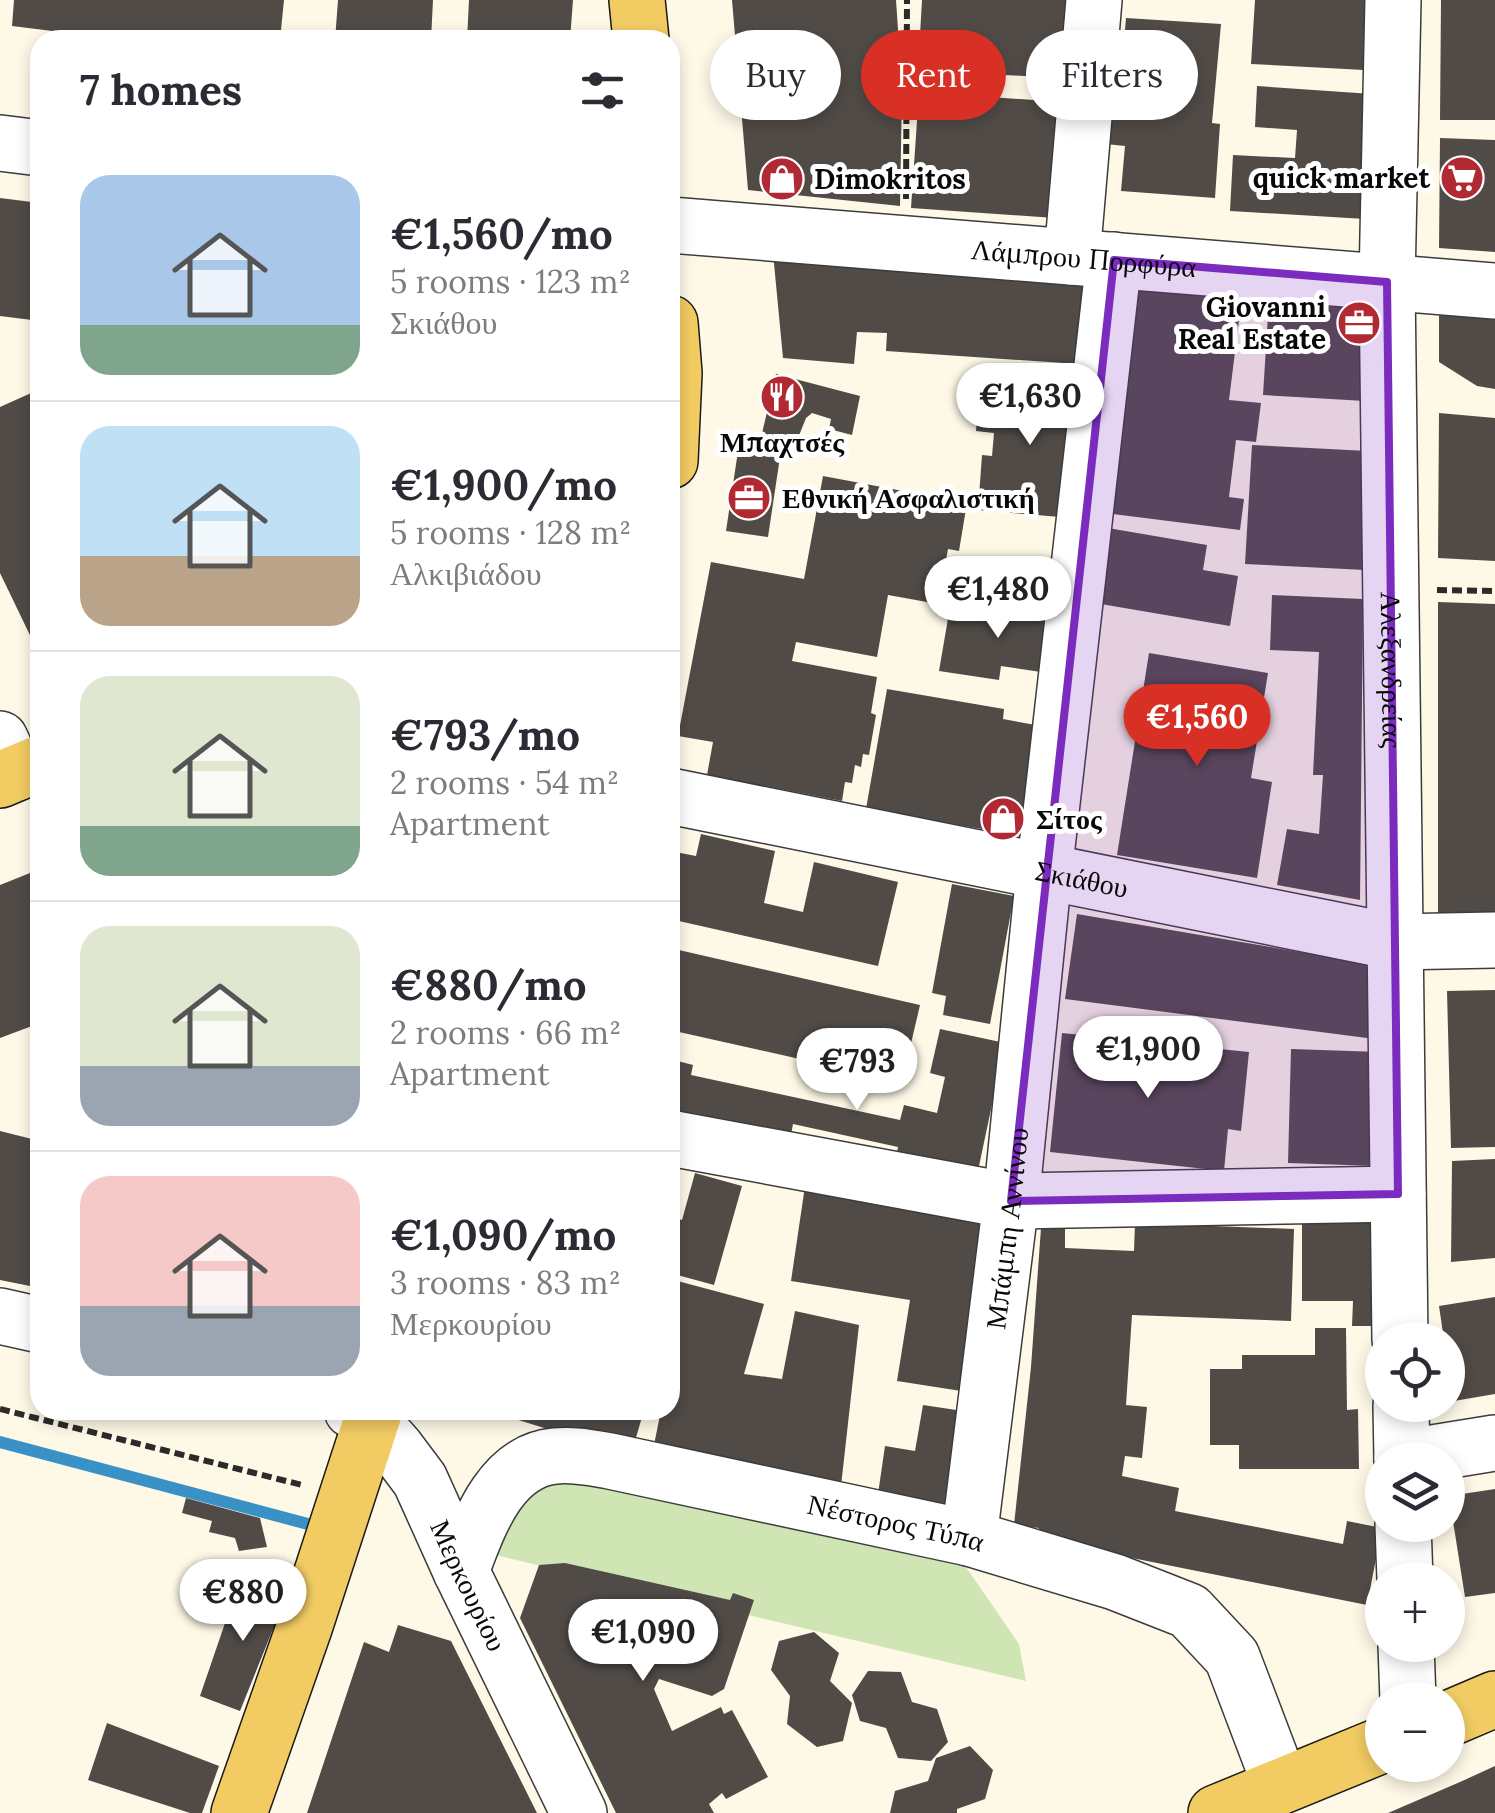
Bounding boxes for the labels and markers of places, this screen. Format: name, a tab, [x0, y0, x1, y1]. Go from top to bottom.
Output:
supermarket icon: quick market	[1439, 155, 1485, 201]
shop icon: Dimokritos	[759, 156, 805, 202]
place label: quick market	[1253, 160, 1430, 196]
place label: Dimokritos	[814, 161, 966, 197]
place label: Giovanni Real Estate	[1178, 289, 1326, 357]
office icon: Giovanni Real Estate	[1336, 300, 1382, 346]
pin: €1,630	[949, 363, 1111, 448]
restaurant icon: Μπαχτσές	[759, 374, 805, 420]
place label: Μπαχτσές	[720, 424, 845, 460]
office icon: Εθνική Ασφαλιστική	[726, 475, 772, 521]
place label: Εθνική Ασφαλιστική	[782, 480, 1035, 516]
pin: €1,480	[917, 556, 1079, 641]
pin: €1,560	[1116, 684, 1278, 769]
shop icon: Σίτος	[980, 796, 1026, 842]
place label: Σίτος	[1036, 801, 1103, 837]
pin: €1,900	[1067, 1016, 1229, 1101]
pin: €793	[798, 1028, 916, 1113]
pin: €880	[184, 1559, 302, 1644]
pin: €1,090	[562, 1599, 724, 1684]

